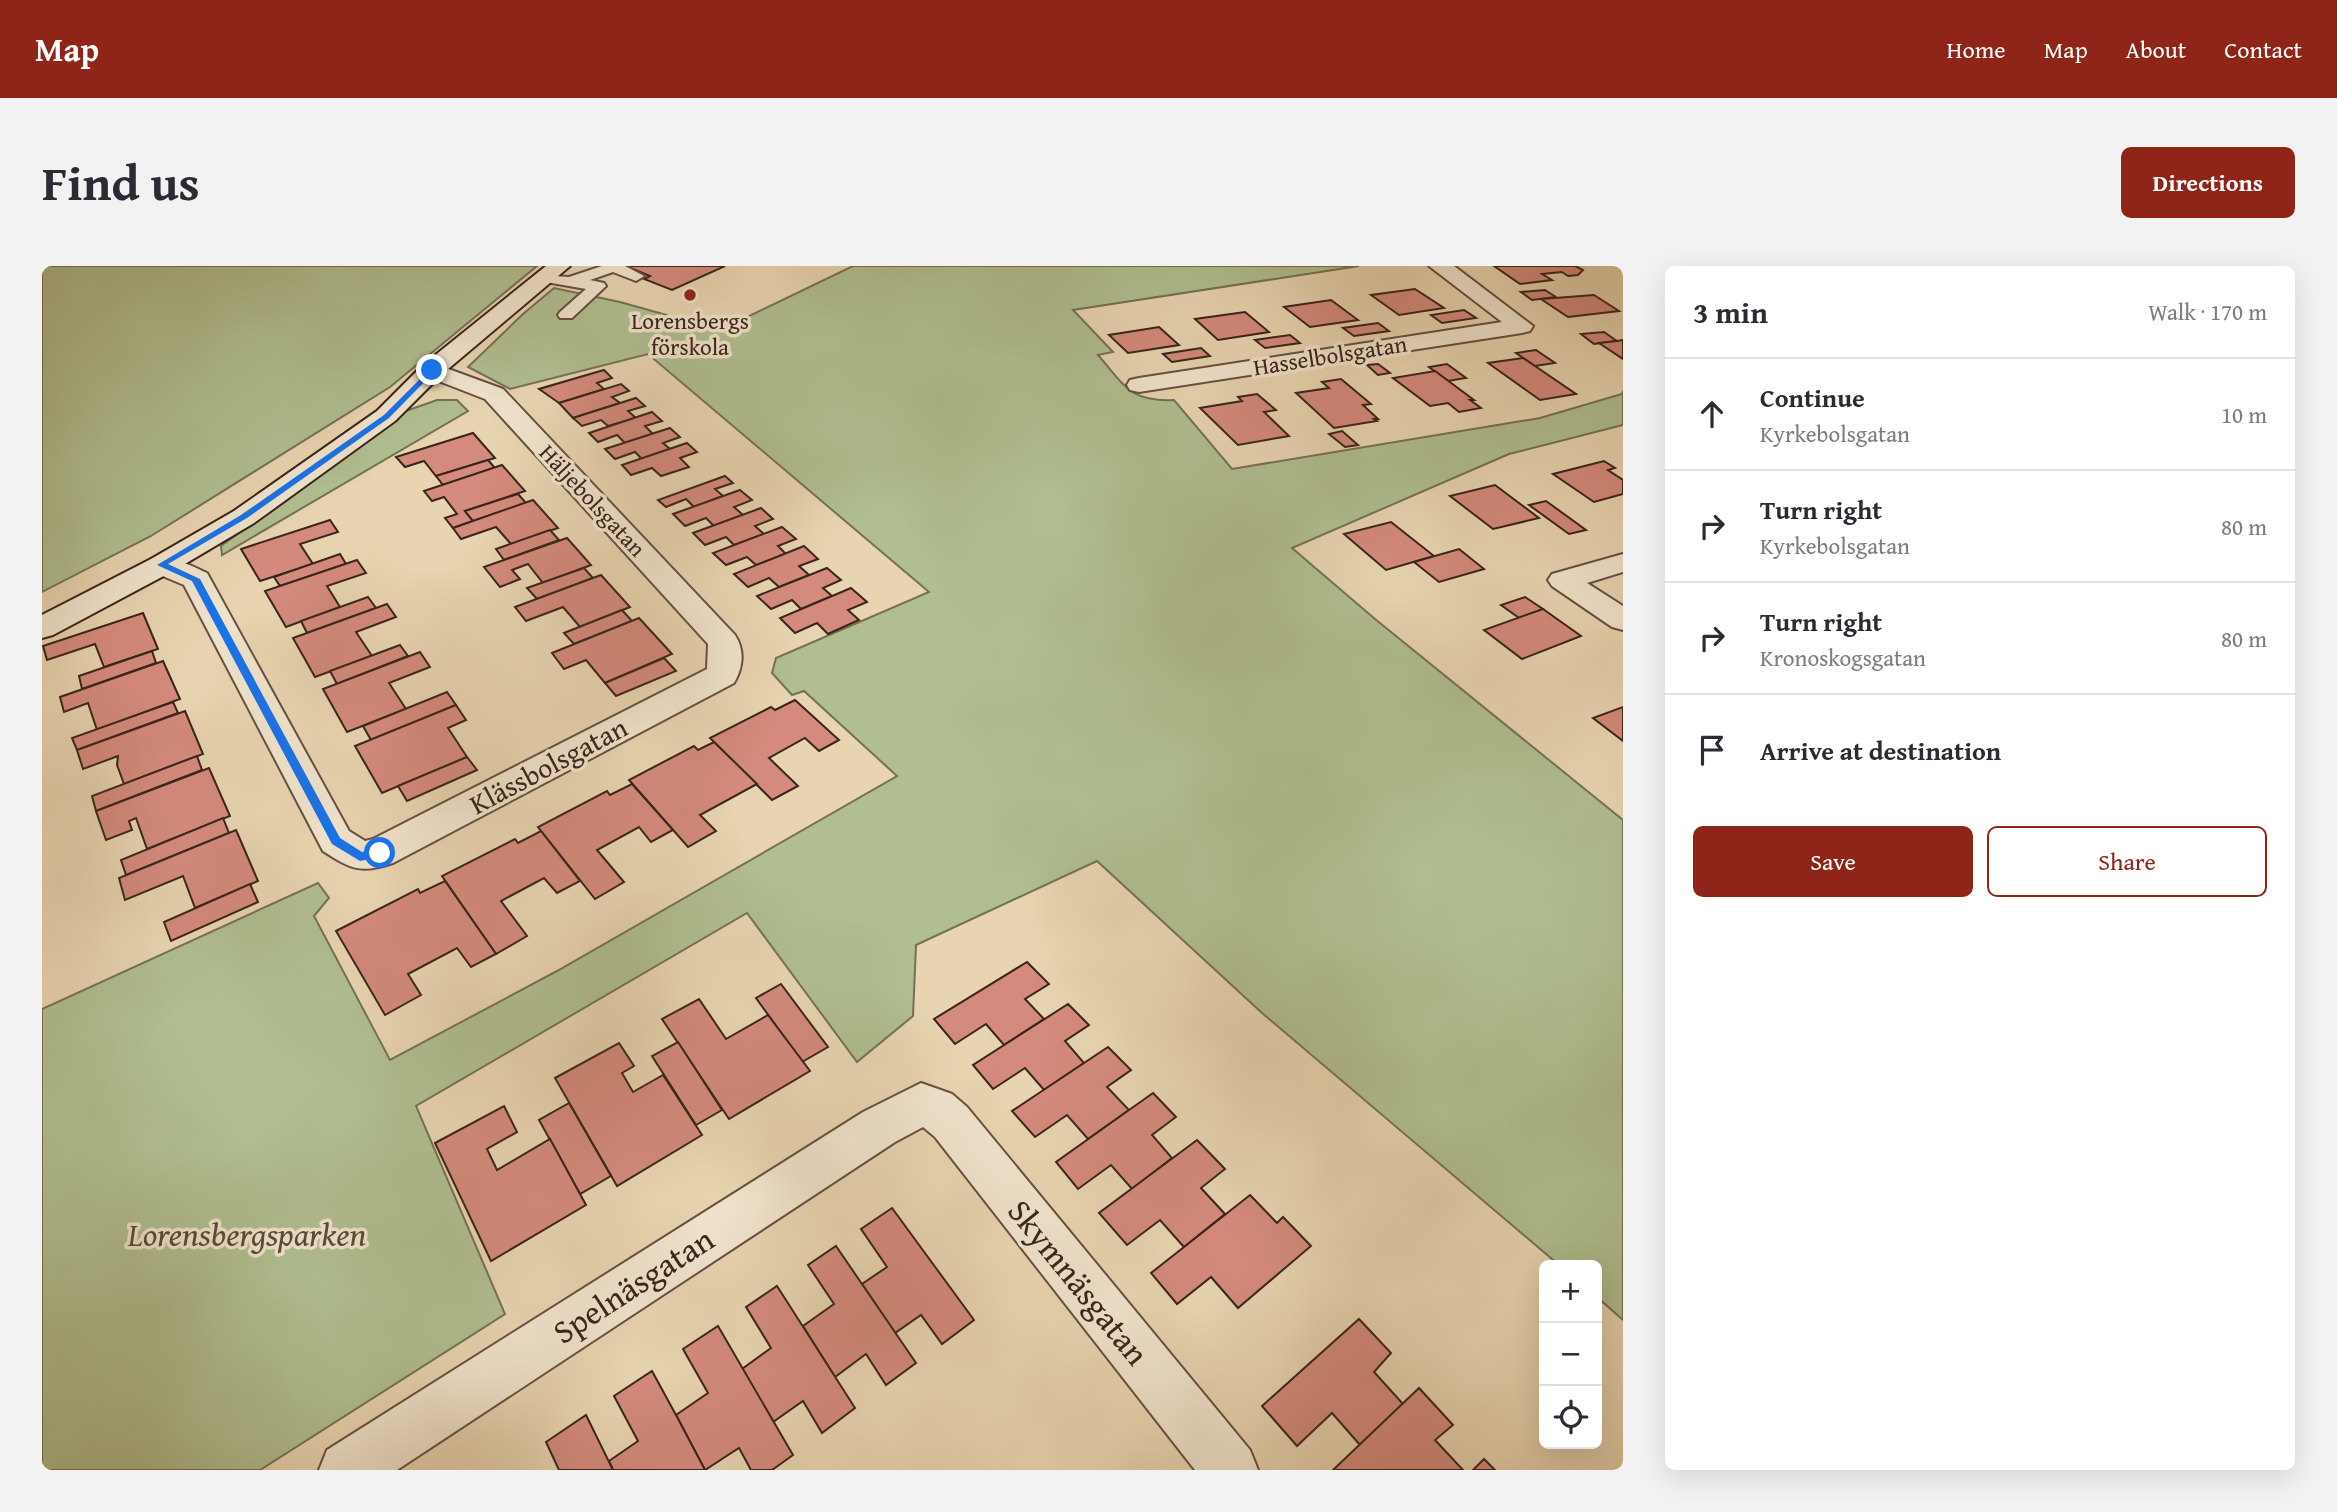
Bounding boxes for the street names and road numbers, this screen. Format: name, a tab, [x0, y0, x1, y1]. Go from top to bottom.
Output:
street label: Hasselbolsgatan	[1251, 327, 1409, 383]
street label: Häljebolsgatan	[532, 436, 654, 564]
street label: Klässbolsgatan	[462, 706, 635, 824]
street label: Skymnäsgatan	[997, 1189, 1161, 1376]
street label: Spelnäsgatan	[543, 1215, 723, 1355]

